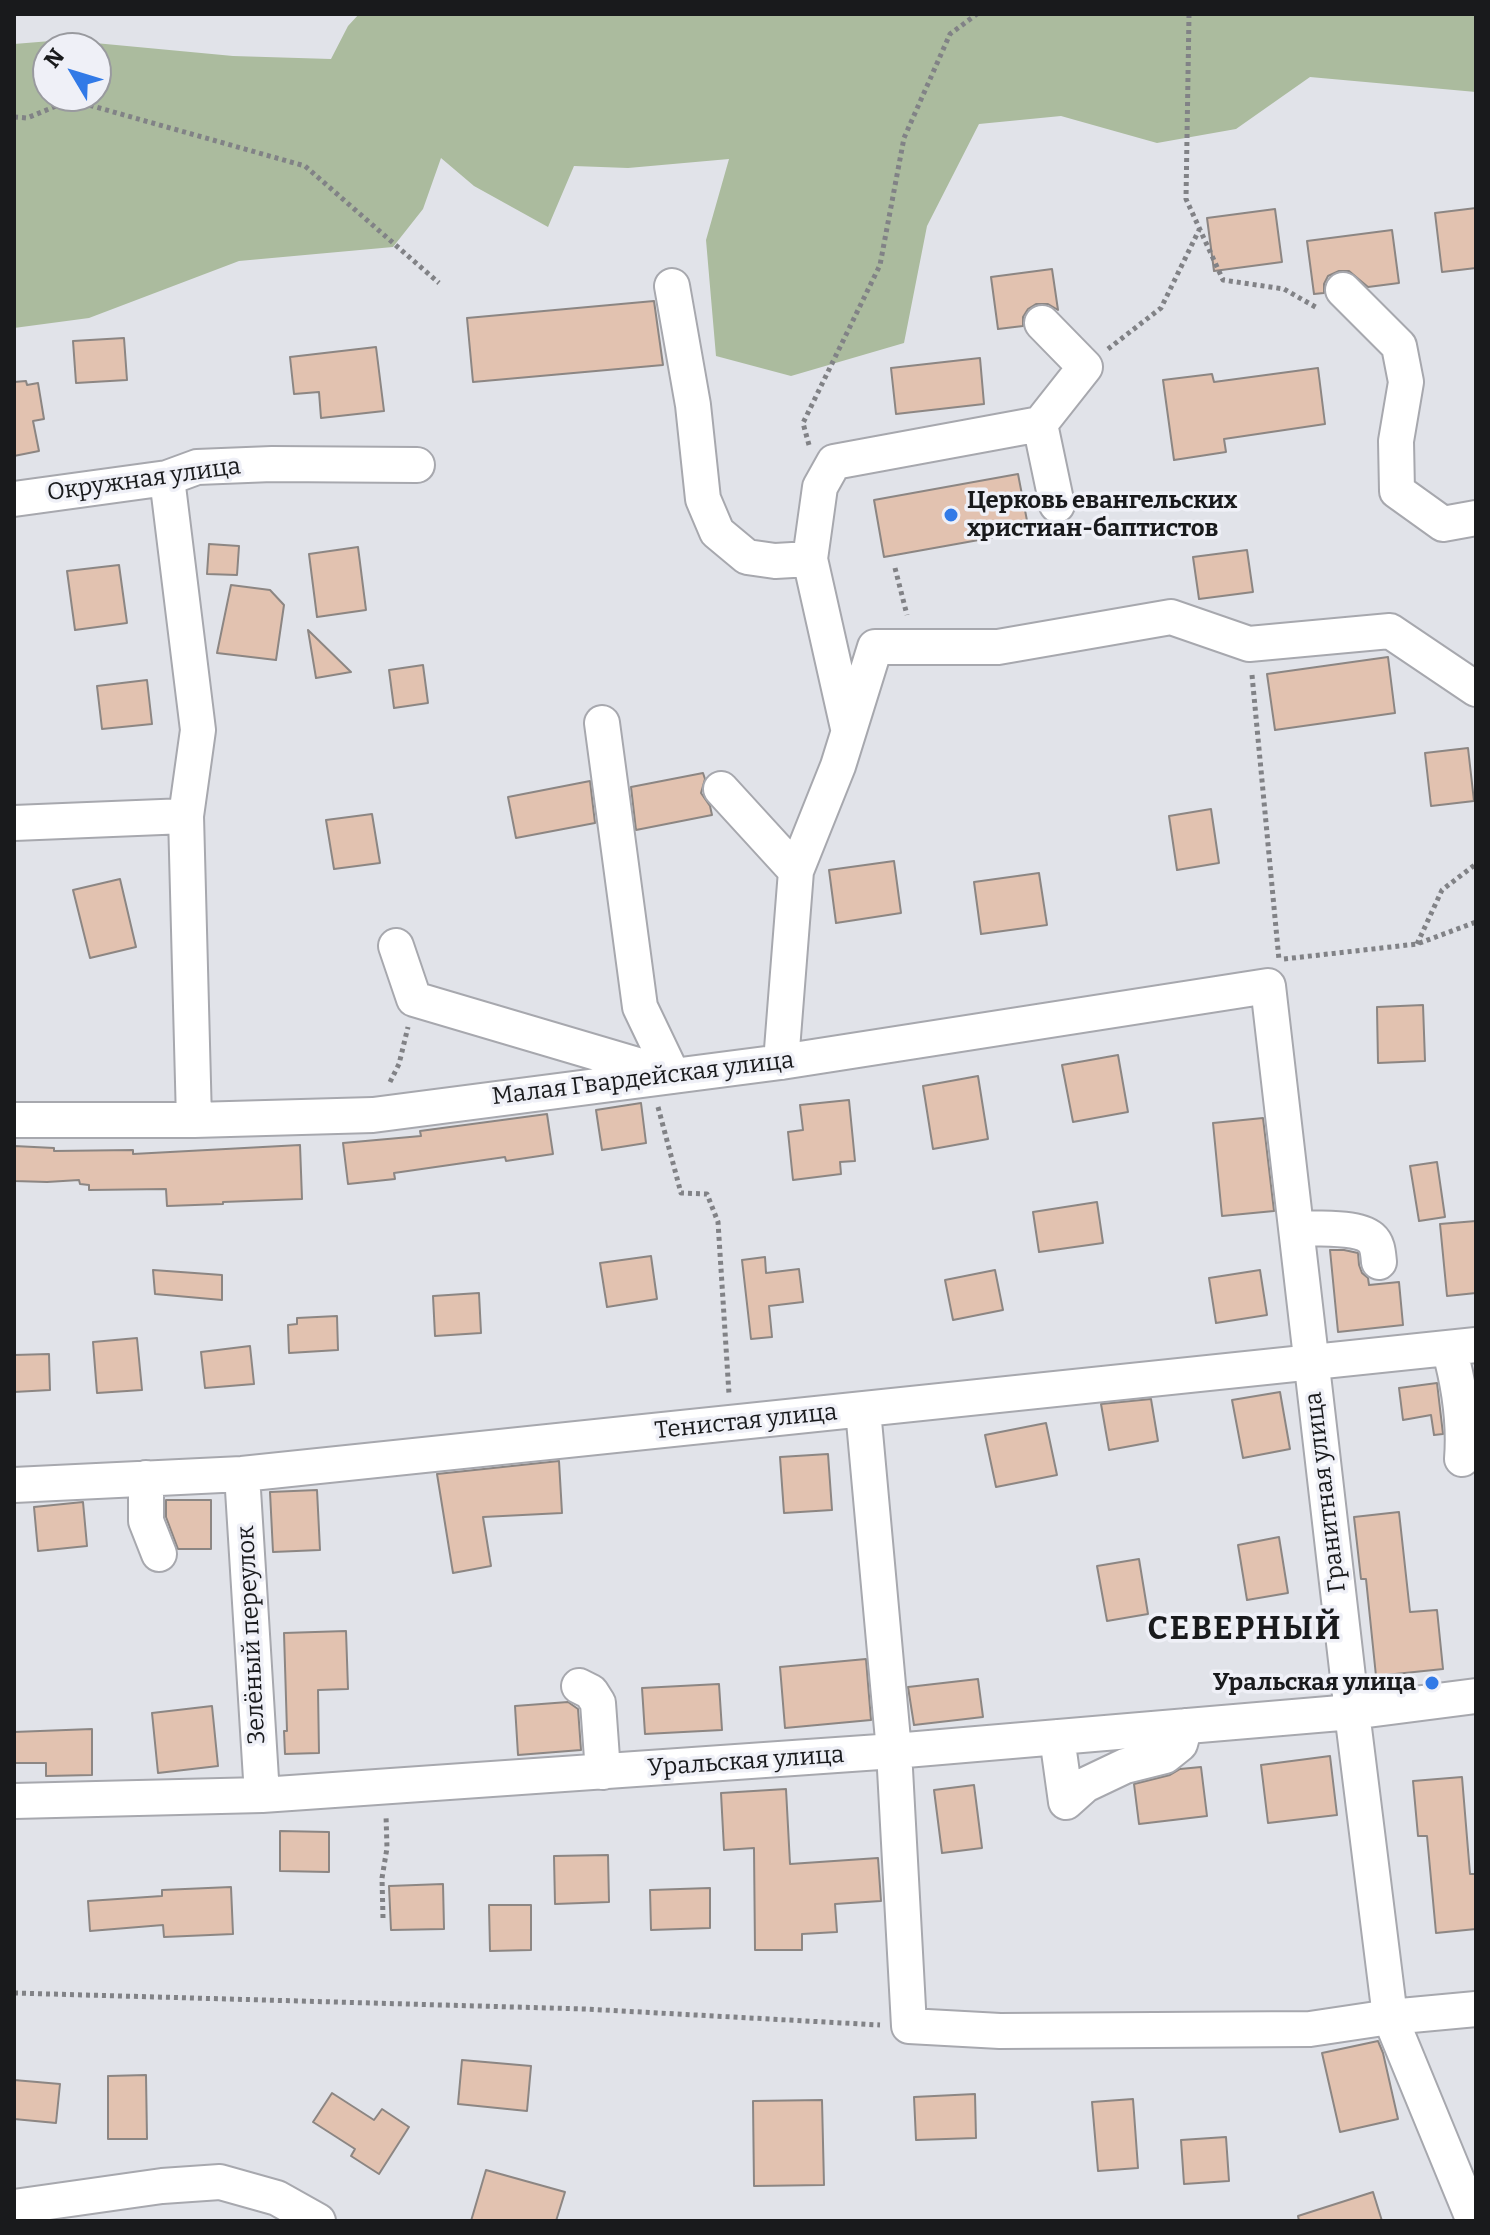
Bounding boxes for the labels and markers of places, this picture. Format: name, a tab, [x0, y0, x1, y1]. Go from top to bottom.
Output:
place label: Церковь евангельских христиан-баптистов	[967, 487, 1238, 543]
marker: Церковь евангельских христиан-баптистов	[942, 506, 960, 524]
place label: Уральская улица	[1213, 1669, 1416, 1697]
marker: Уральская улица	[1423, 1674, 1441, 1692]

